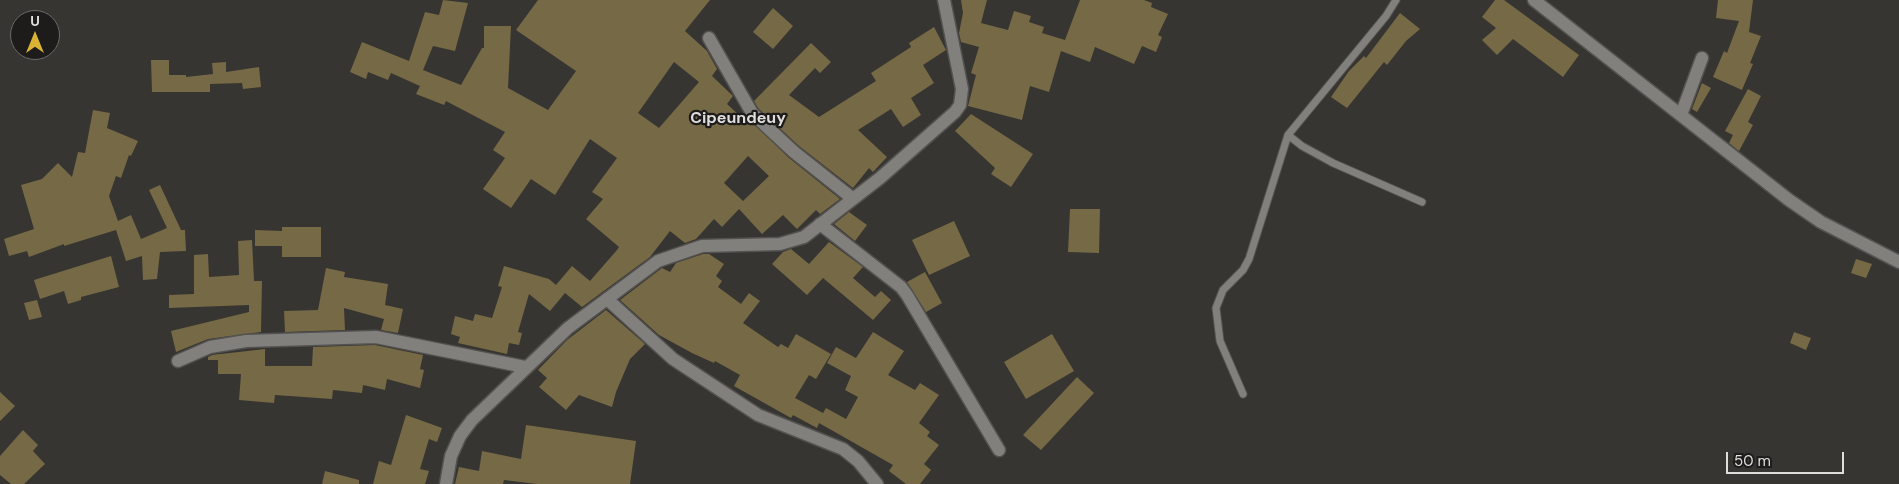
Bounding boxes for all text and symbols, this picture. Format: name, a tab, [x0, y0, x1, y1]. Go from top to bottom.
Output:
north arrow	[10, 10, 60, 60]
text: U	[30, 12, 40, 30]
district label: Cipeundeuy	[690, 109, 786, 129]
scale bar	[1729, 442, 1846, 474]
text: 50 m	[1734, 451, 1771, 471]

